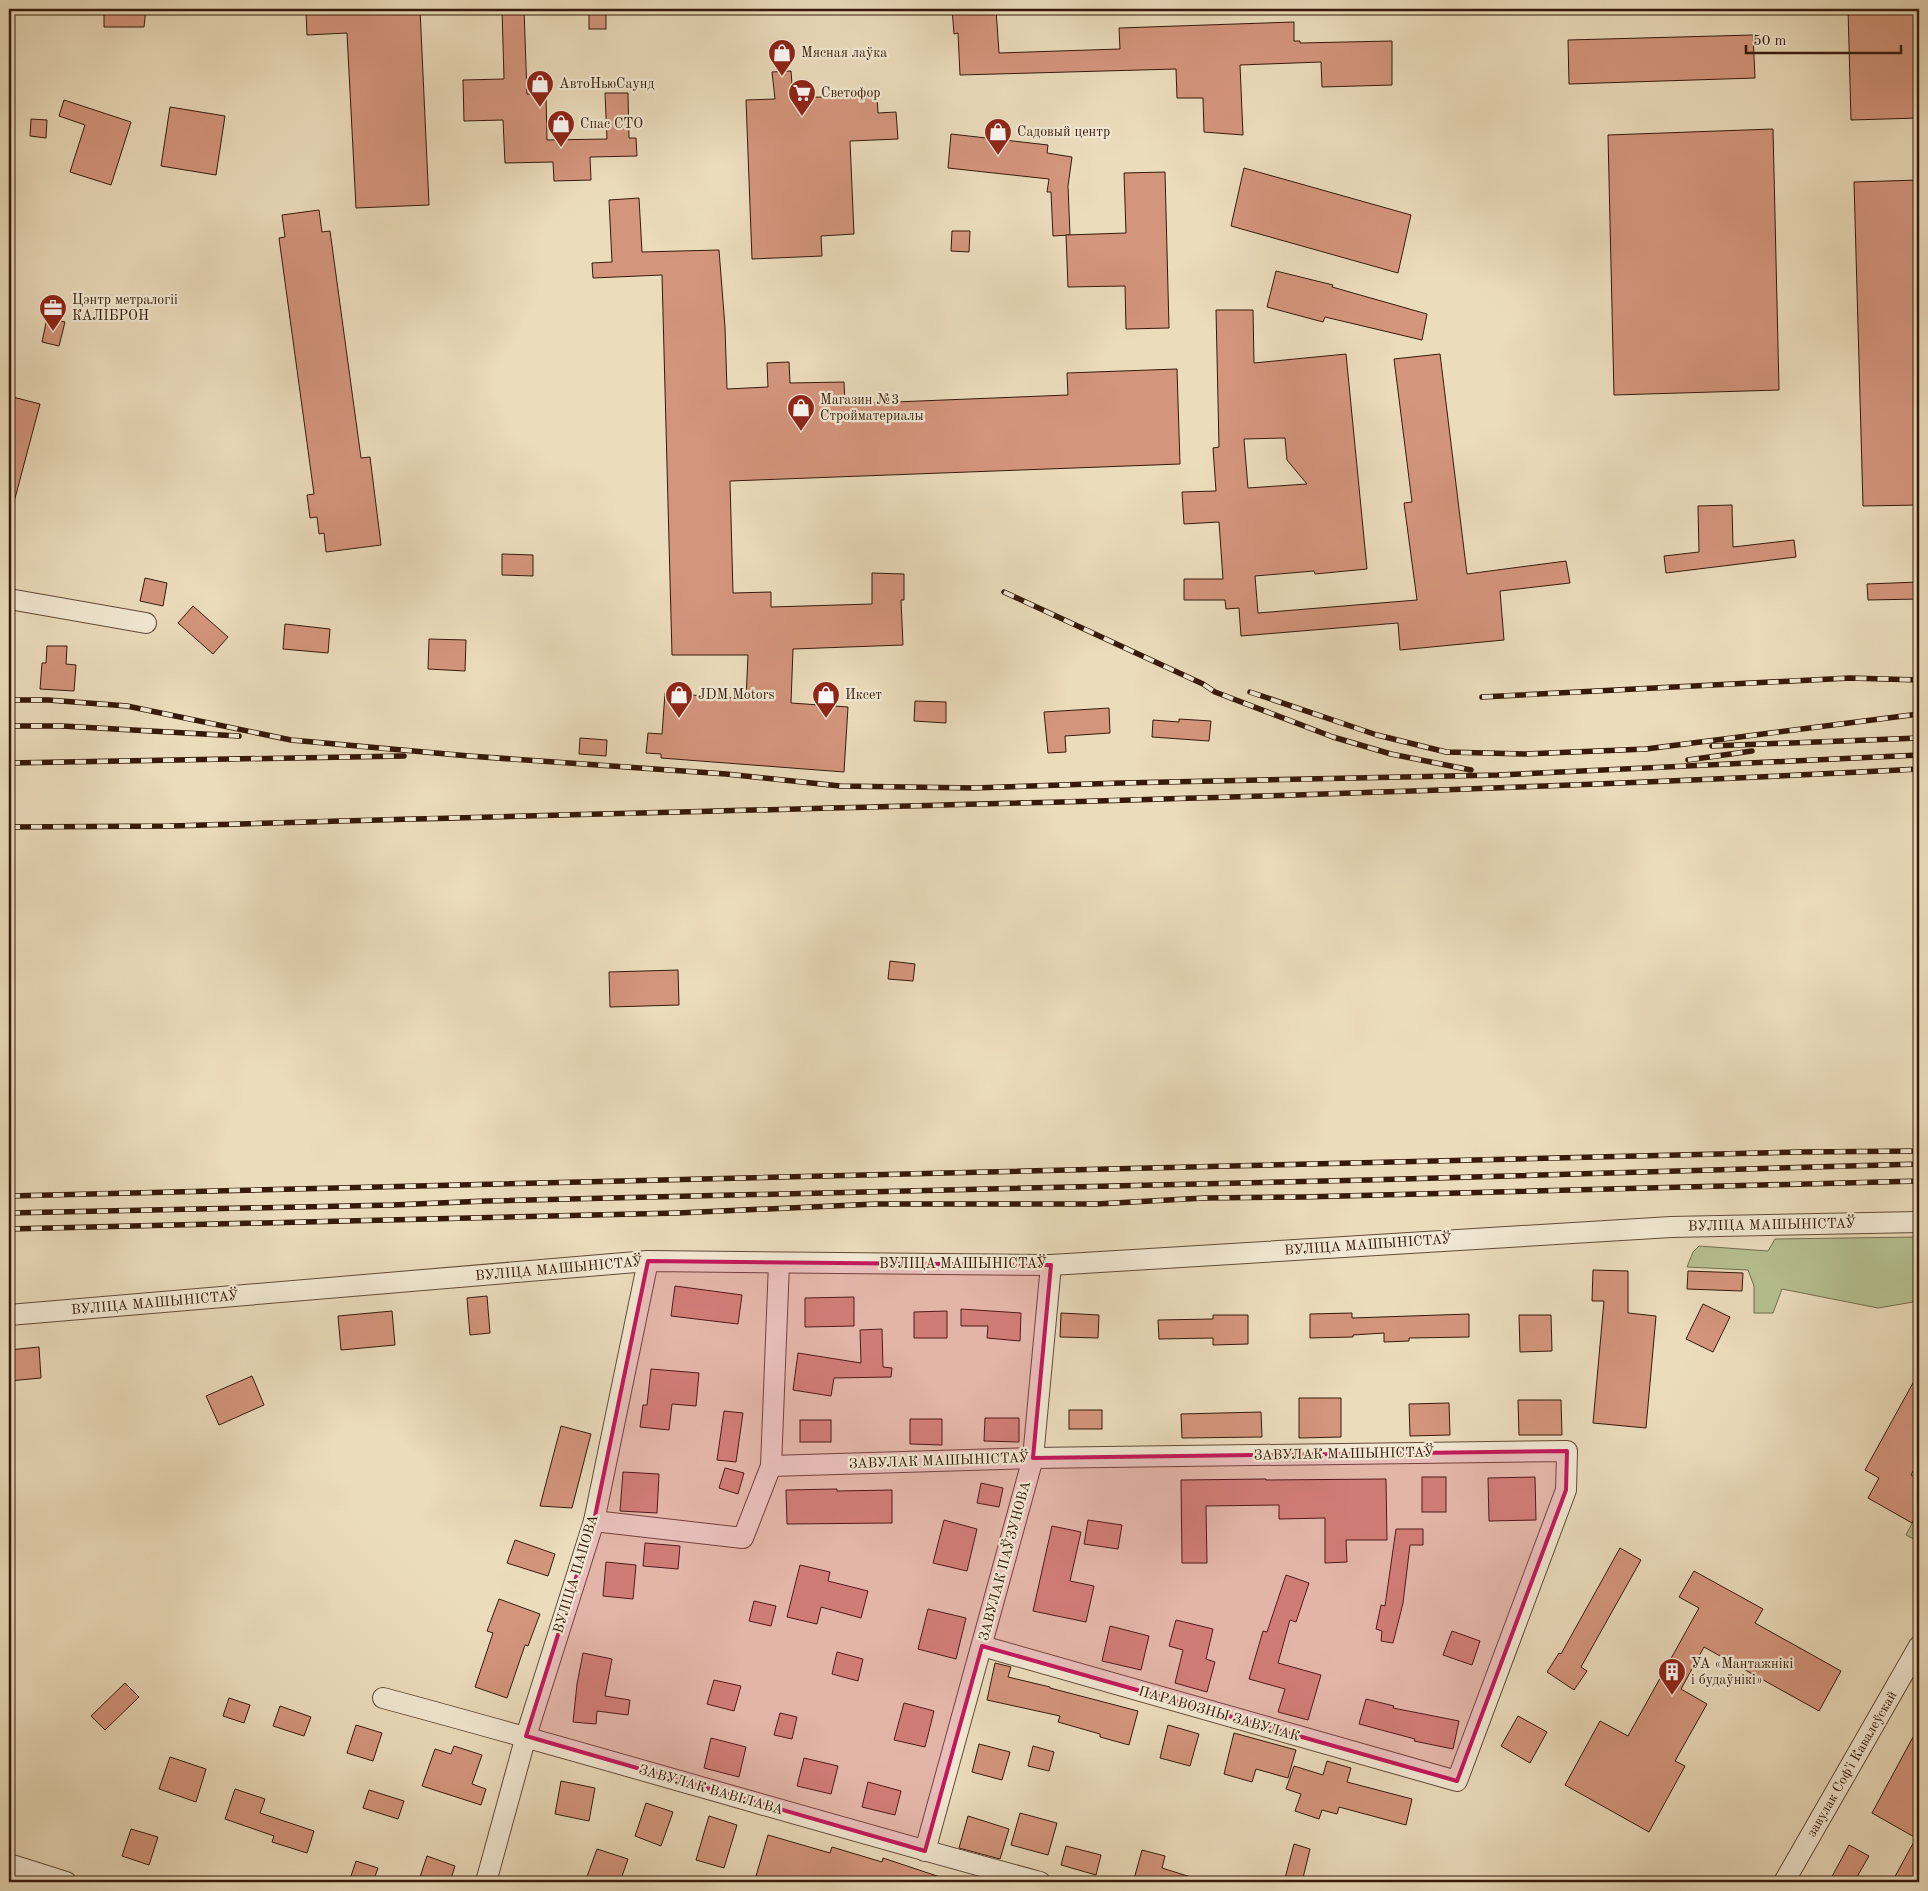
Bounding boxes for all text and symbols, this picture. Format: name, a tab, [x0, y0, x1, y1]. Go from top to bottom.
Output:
scale bar	[1746, 22, 1900, 54]
text: 50 m	[1753, 34, 1787, 49]
shop icon: Мясная лаўка	[767, 38, 797, 77]
place label: Мясная лаўка	[801, 46, 887, 60]
shop icon: АвтоНьюСаунд	[525, 69, 555, 108]
place label: АвтоНьюСаунд	[559, 77, 654, 91]
supermarket icon: Светофор	[787, 78, 817, 117]
place label: Светофор	[821, 86, 881, 101]
shop icon: Спас СТО	[546, 109, 576, 148]
place label: Спас СТО	[580, 117, 643, 131]
shop icon: Садовый центр	[983, 117, 1013, 156]
place label: Садовый центр	[1017, 125, 1110, 139]
office icon: Цэнтр метралогіі КАЛIБРОН	[38, 293, 68, 332]
place label: Цэнтр метралогіі КАЛIБРОН	[72, 293, 178, 323]
shop icon: Магазин №3 Стройматериалы	[786, 393, 816, 432]
place label: Магазин №3 Стройматериалы	[820, 393, 924, 423]
shop icon: JDM Motors	[664, 680, 694, 719]
shop icon: Иксет	[811, 680, 841, 719]
place label: JDM Motors	[698, 688, 774, 702]
place label: Иксет	[845, 688, 882, 702]
street label: ВУЛІЦА МАШЫНІСТАЎ	[1688, 1213, 1856, 1233]
street label: ВУЛІЦА МАШЫНІСТАЎ	[1283, 1228, 1453, 1258]
street label: ВУЛІЦА МАШЫНІСТАЎ	[474, 1251, 644, 1283]
street label: ВУЛІЦА МАШЫНІСТАЎ	[879, 1253, 1047, 1271]
street label: ВУЛІЦА МАШЫНІСТАЎ	[70, 1285, 240, 1317]
street label: ЗАВУЛАК МАШЫНІСТАЎ	[1254, 1441, 1435, 1463]
street label: ЗАВУЛАК МАШЫНІСТАЎ	[848, 1447, 1030, 1471]
street label: ЗАВУЛАК ПАЎЗУНОВА	[973, 1478, 1033, 1642]
street label: ВУЛІЦА ПАПОВА	[551, 1513, 601, 1635]
building icon: УА «Мантажнікі і будаўнікі»	[1657, 1657, 1687, 1696]
place label: УА «Мантажнікі і будаўнікі»	[1691, 1657, 1794, 1687]
street label: ПАРАВОЗНЫ ЗАВУЛАК	[1137, 1684, 1301, 1744]
street label: завулак Софʼі Кавалеўскай	[1804, 1689, 1900, 1840]
street label: ЗАВУЛАК ВАВІЛАВА	[637, 1763, 785, 1817]

